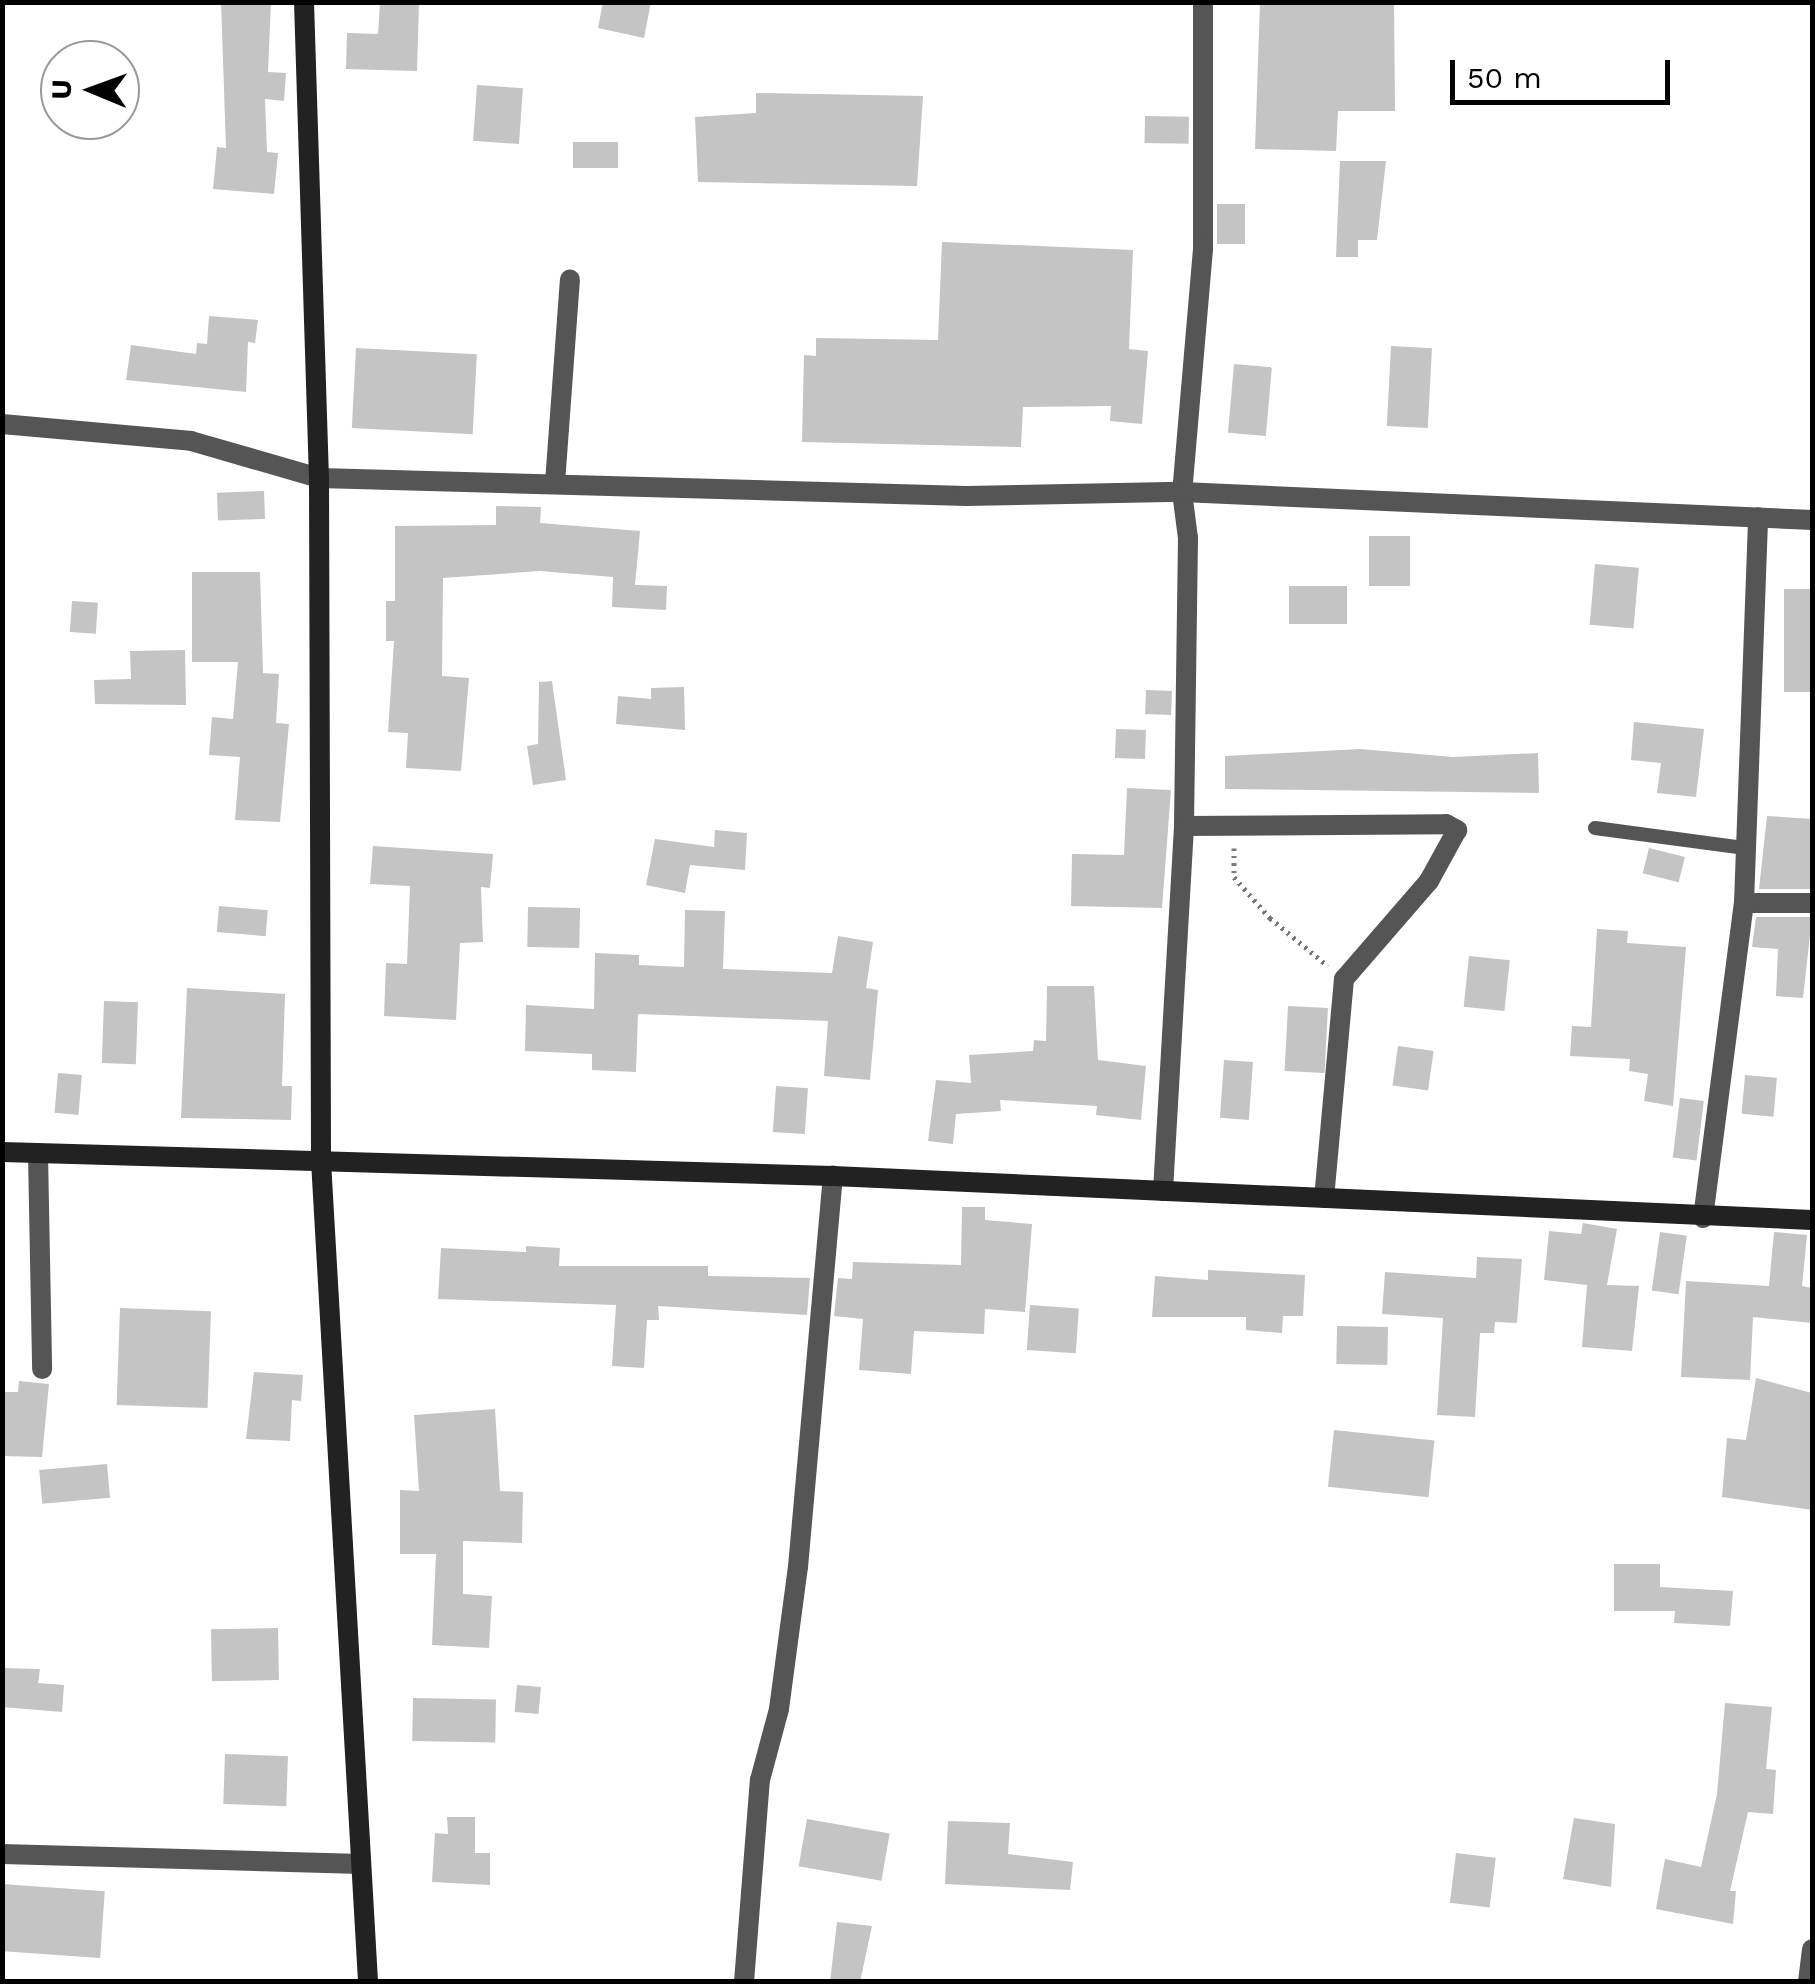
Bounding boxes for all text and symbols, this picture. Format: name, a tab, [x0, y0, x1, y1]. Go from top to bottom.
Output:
north arrow	[40, 40, 140, 140]
scale bar	[1455, 40, 1675, 102]
text: 50 m	[1467, 60, 1542, 95]
text: U	[45, 79, 78, 100]

